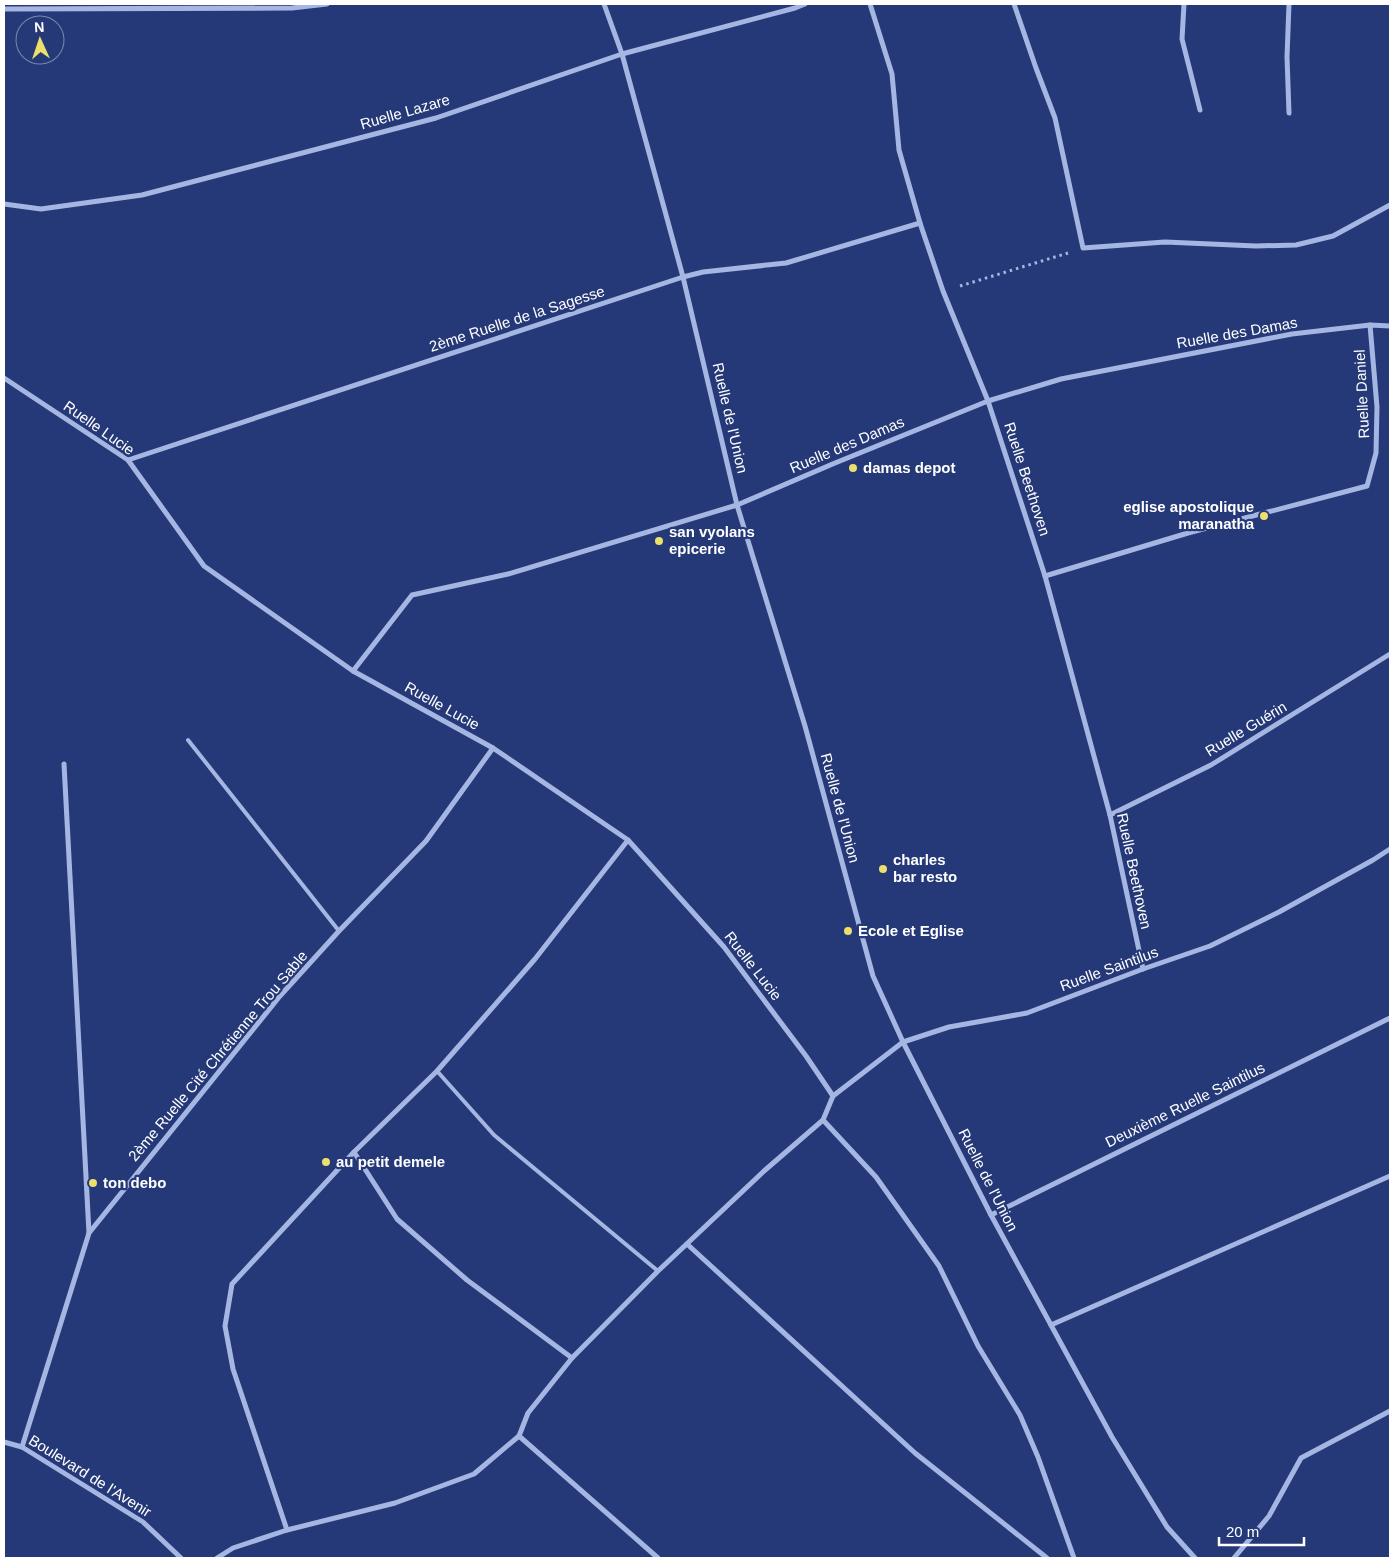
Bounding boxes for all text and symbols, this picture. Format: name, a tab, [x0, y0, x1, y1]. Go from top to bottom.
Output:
north arrow	[15, 15, 65, 65]
text: N	[34, 19, 45, 35]
street label: Ruelle Lazare	[358, 91, 452, 132]
street label: 2ème Ruelle de la Sagesse	[427, 282, 607, 355]
street label: Ruelle des Damas	[1175, 313, 1299, 352]
street label: Ruelle Daniel	[1351, 349, 1372, 439]
street label: Ruelle de l'Union	[710, 361, 751, 475]
street label: Ruelle Lucie	[61, 397, 138, 458]
street label: Ruelle des Damas	[787, 413, 907, 476]
street label: Ruelle Beethoven	[1001, 420, 1054, 538]
place label: damas depot	[863, 459, 956, 476]
marker: damas depot	[847, 462, 859, 474]
place label: eglise apostolique maranatha	[1123, 498, 1255, 532]
marker: eglise apostolique maranatha	[1258, 510, 1270, 522]
place label: san vyolans epicerie	[669, 523, 755, 557]
marker: san vyolans epicerie	[653, 535, 665, 547]
street label: Ruelle Lucie	[402, 678, 482, 733]
street label: Ruelle Guérin	[1202, 698, 1289, 759]
street label: Ruelle de l'Union	[818, 751, 863, 865]
street label: Ruelle Beethoven	[1114, 811, 1155, 931]
place label: charles bar resto	[893, 851, 957, 885]
marker: charles bar resto	[877, 863, 889, 875]
place label: Ecole et Eglise	[858, 922, 964, 939]
marker: Ecole et Eglise	[842, 925, 854, 937]
street label: Ruelle Lucie	[721, 928, 786, 1003]
street label: Ruelle Saintilus	[1057, 943, 1160, 994]
street label: 2ème Ruelle Cité Chrétienne Trou Sable	[125, 947, 311, 1164]
street label: Deuxième Ruelle Saintilus	[1102, 1059, 1267, 1151]
street label: Ruelle de l'Union	[955, 1126, 1022, 1234]
place label: au petit demele	[336, 1153, 445, 1170]
marker: au petit demele	[320, 1156, 332, 1168]
place label: ton debo	[103, 1174, 166, 1191]
marker: ton debo	[87, 1177, 99, 1189]
street label: Boulevard de l'Avenir	[26, 1431, 155, 1520]
scale bar	[1219, 1514, 1304, 1546]
text: 20 m	[1226, 1523, 1259, 1540]

